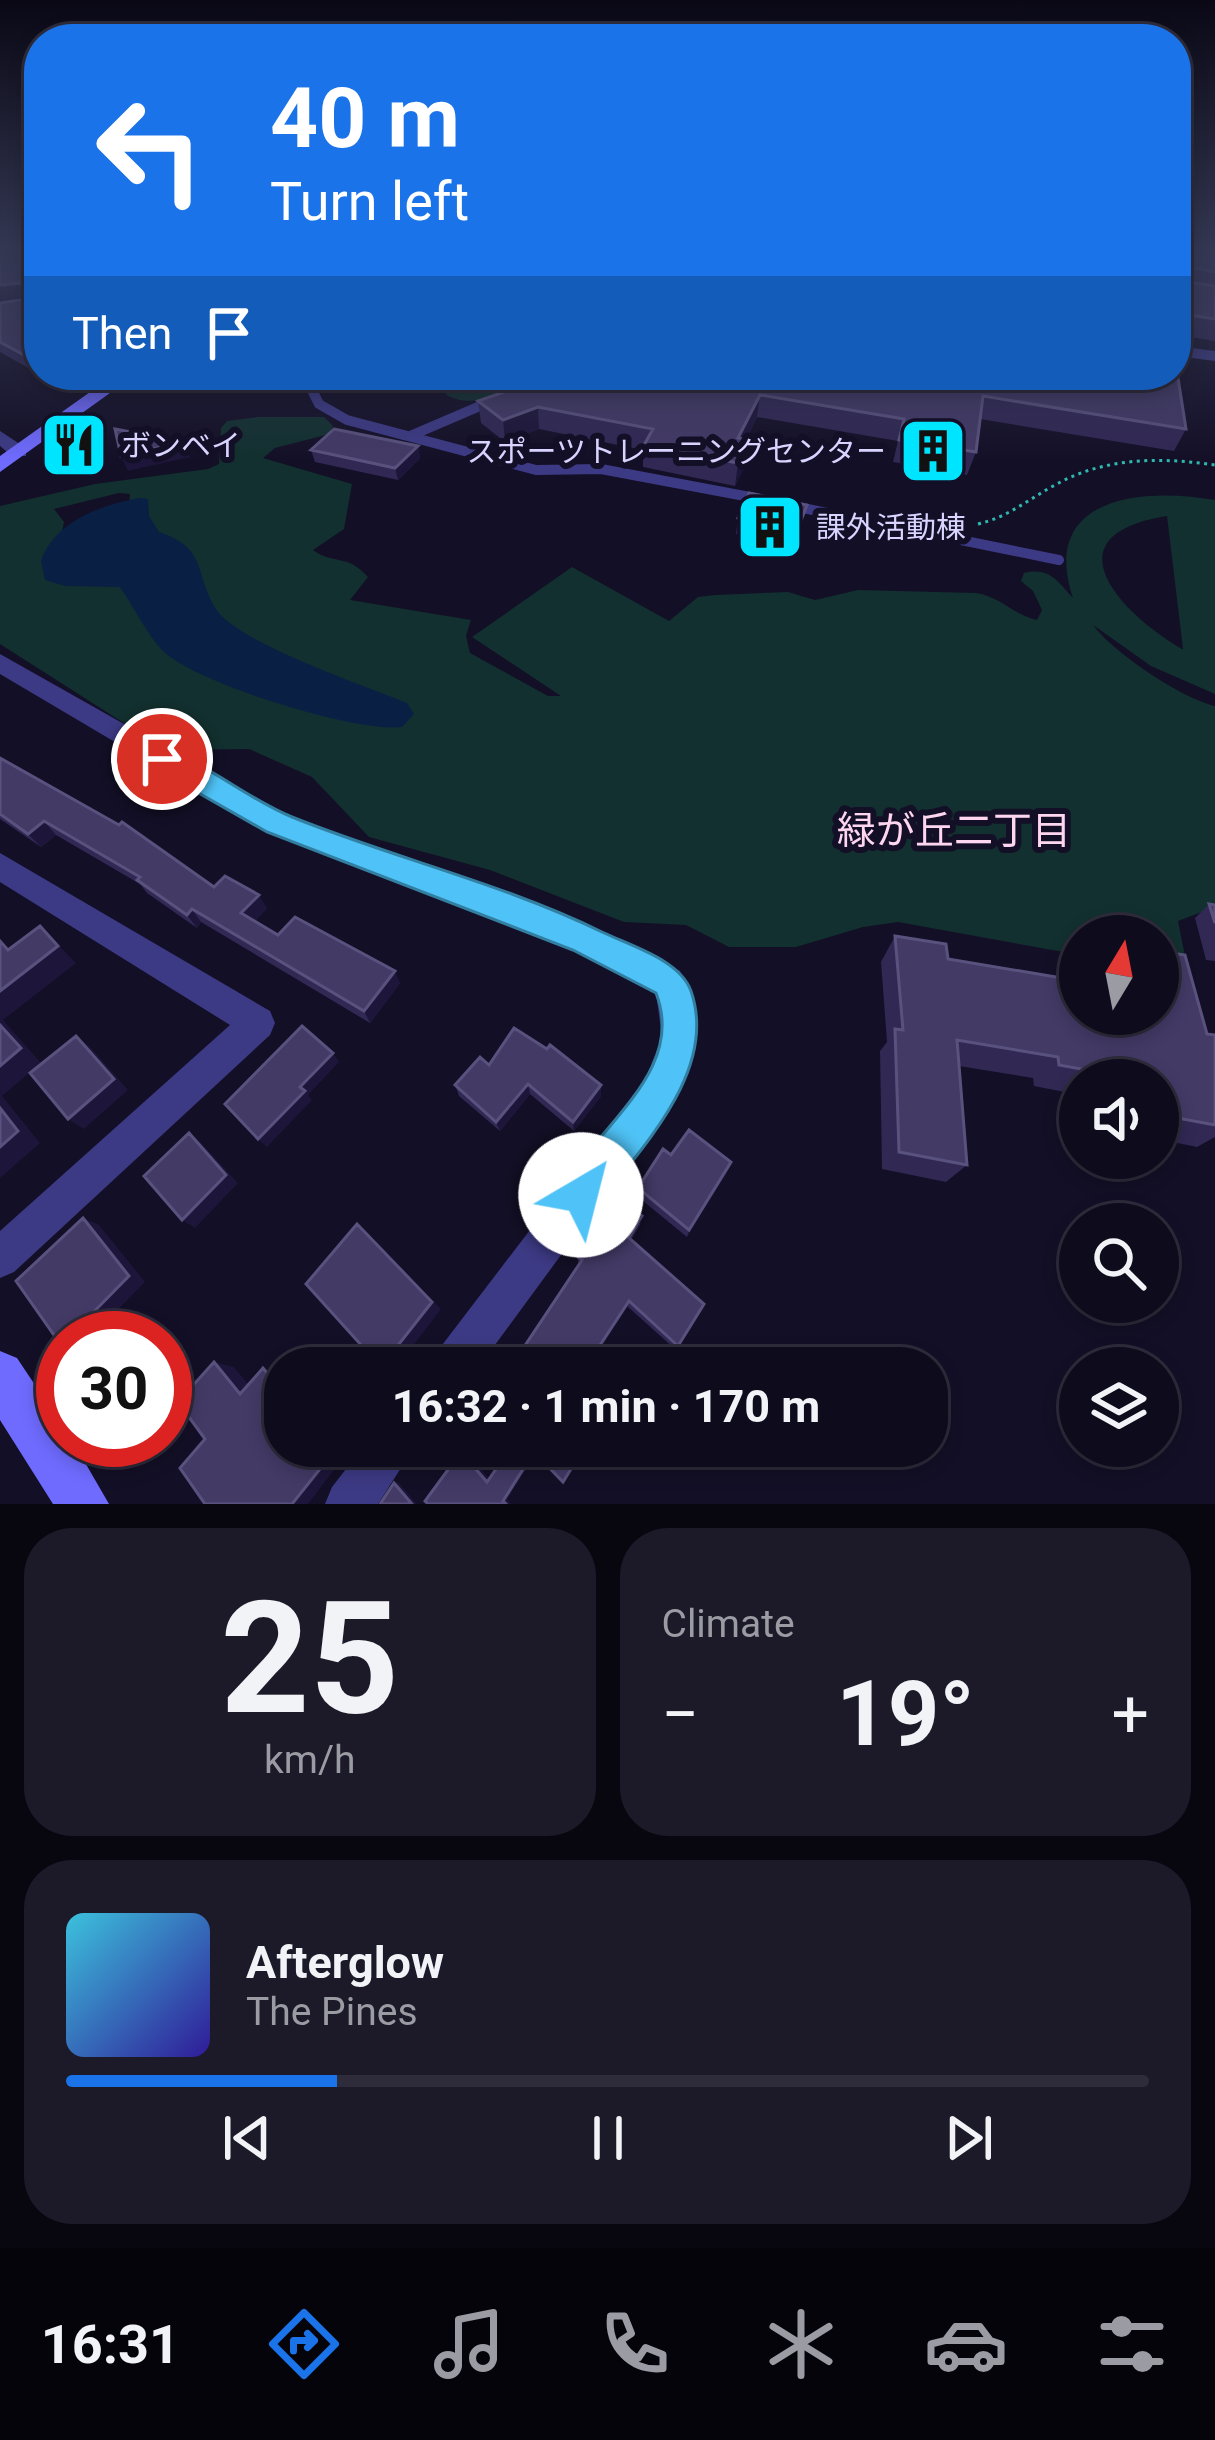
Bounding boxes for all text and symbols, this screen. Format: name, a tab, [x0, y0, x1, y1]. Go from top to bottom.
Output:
text: 40 m	[270, 69, 460, 168]
icon: left	[72, 72, 228, 228]
text: Turn left	[270, 170, 469, 233]
icon: arrive	[196, 300, 262, 366]
text: Then	[72, 307, 172, 360]
restaurant icon: ボンベイ	[39, 410, 109, 480]
building icon: スポーツトレーニングセンター	[898, 416, 968, 486]
place label: ボンベイ	[121, 428, 241, 463]
place label: スポーツトレーニングセンター	[467, 434, 886, 469]
building icon: 課外活動棟	[735, 492, 805, 562]
place label: 課外活動棟	[816, 510, 966, 545]
pin	[111, 708, 213, 810]
icon: arrive	[129, 726, 195, 792]
district label: 緑が丘二丁目	[837, 808, 1071, 854]
north arrow	[1059, 915, 1179, 1035]
map controls	[1059, 915, 1179, 1467]
button: sound	[1059, 1059, 1179, 1179]
position arrow	[518, 1132, 644, 1258]
button: search	[1059, 1203, 1179, 1323]
speed limit sign: 30	[36, 1311, 192, 1467]
button: layers	[1059, 1347, 1179, 1467]
text: 16:32 · 1 min · 170 m	[392, 1380, 820, 1433]
text: 25	[220, 1567, 399, 1750]
text: Climate	[662, 1601, 795, 1647]
text: 19°	[836, 1662, 975, 1767]
text: −	[662, 1676, 699, 1753]
text: +	[1112, 1676, 1149, 1753]
text: km/h	[264, 1737, 356, 1783]
text: Afterglow	[246, 1936, 444, 1989]
text: The Pines	[246, 1989, 418, 2035]
icon: previous	[214, 2105, 280, 2171]
icon: pause	[575, 2105, 641, 2171]
icon: next	[936, 2105, 1002, 2171]
icon: directions	[262, 2302, 346, 2386]
icon: music	[427, 2302, 511, 2386]
icon: phone	[593, 2302, 677, 2386]
icon: climate	[759, 2302, 843, 2386]
icon: car	[924, 2302, 1008, 2386]
icon: filters	[1090, 2302, 1174, 2386]
text: 16:31	[41, 2313, 180, 2376]

